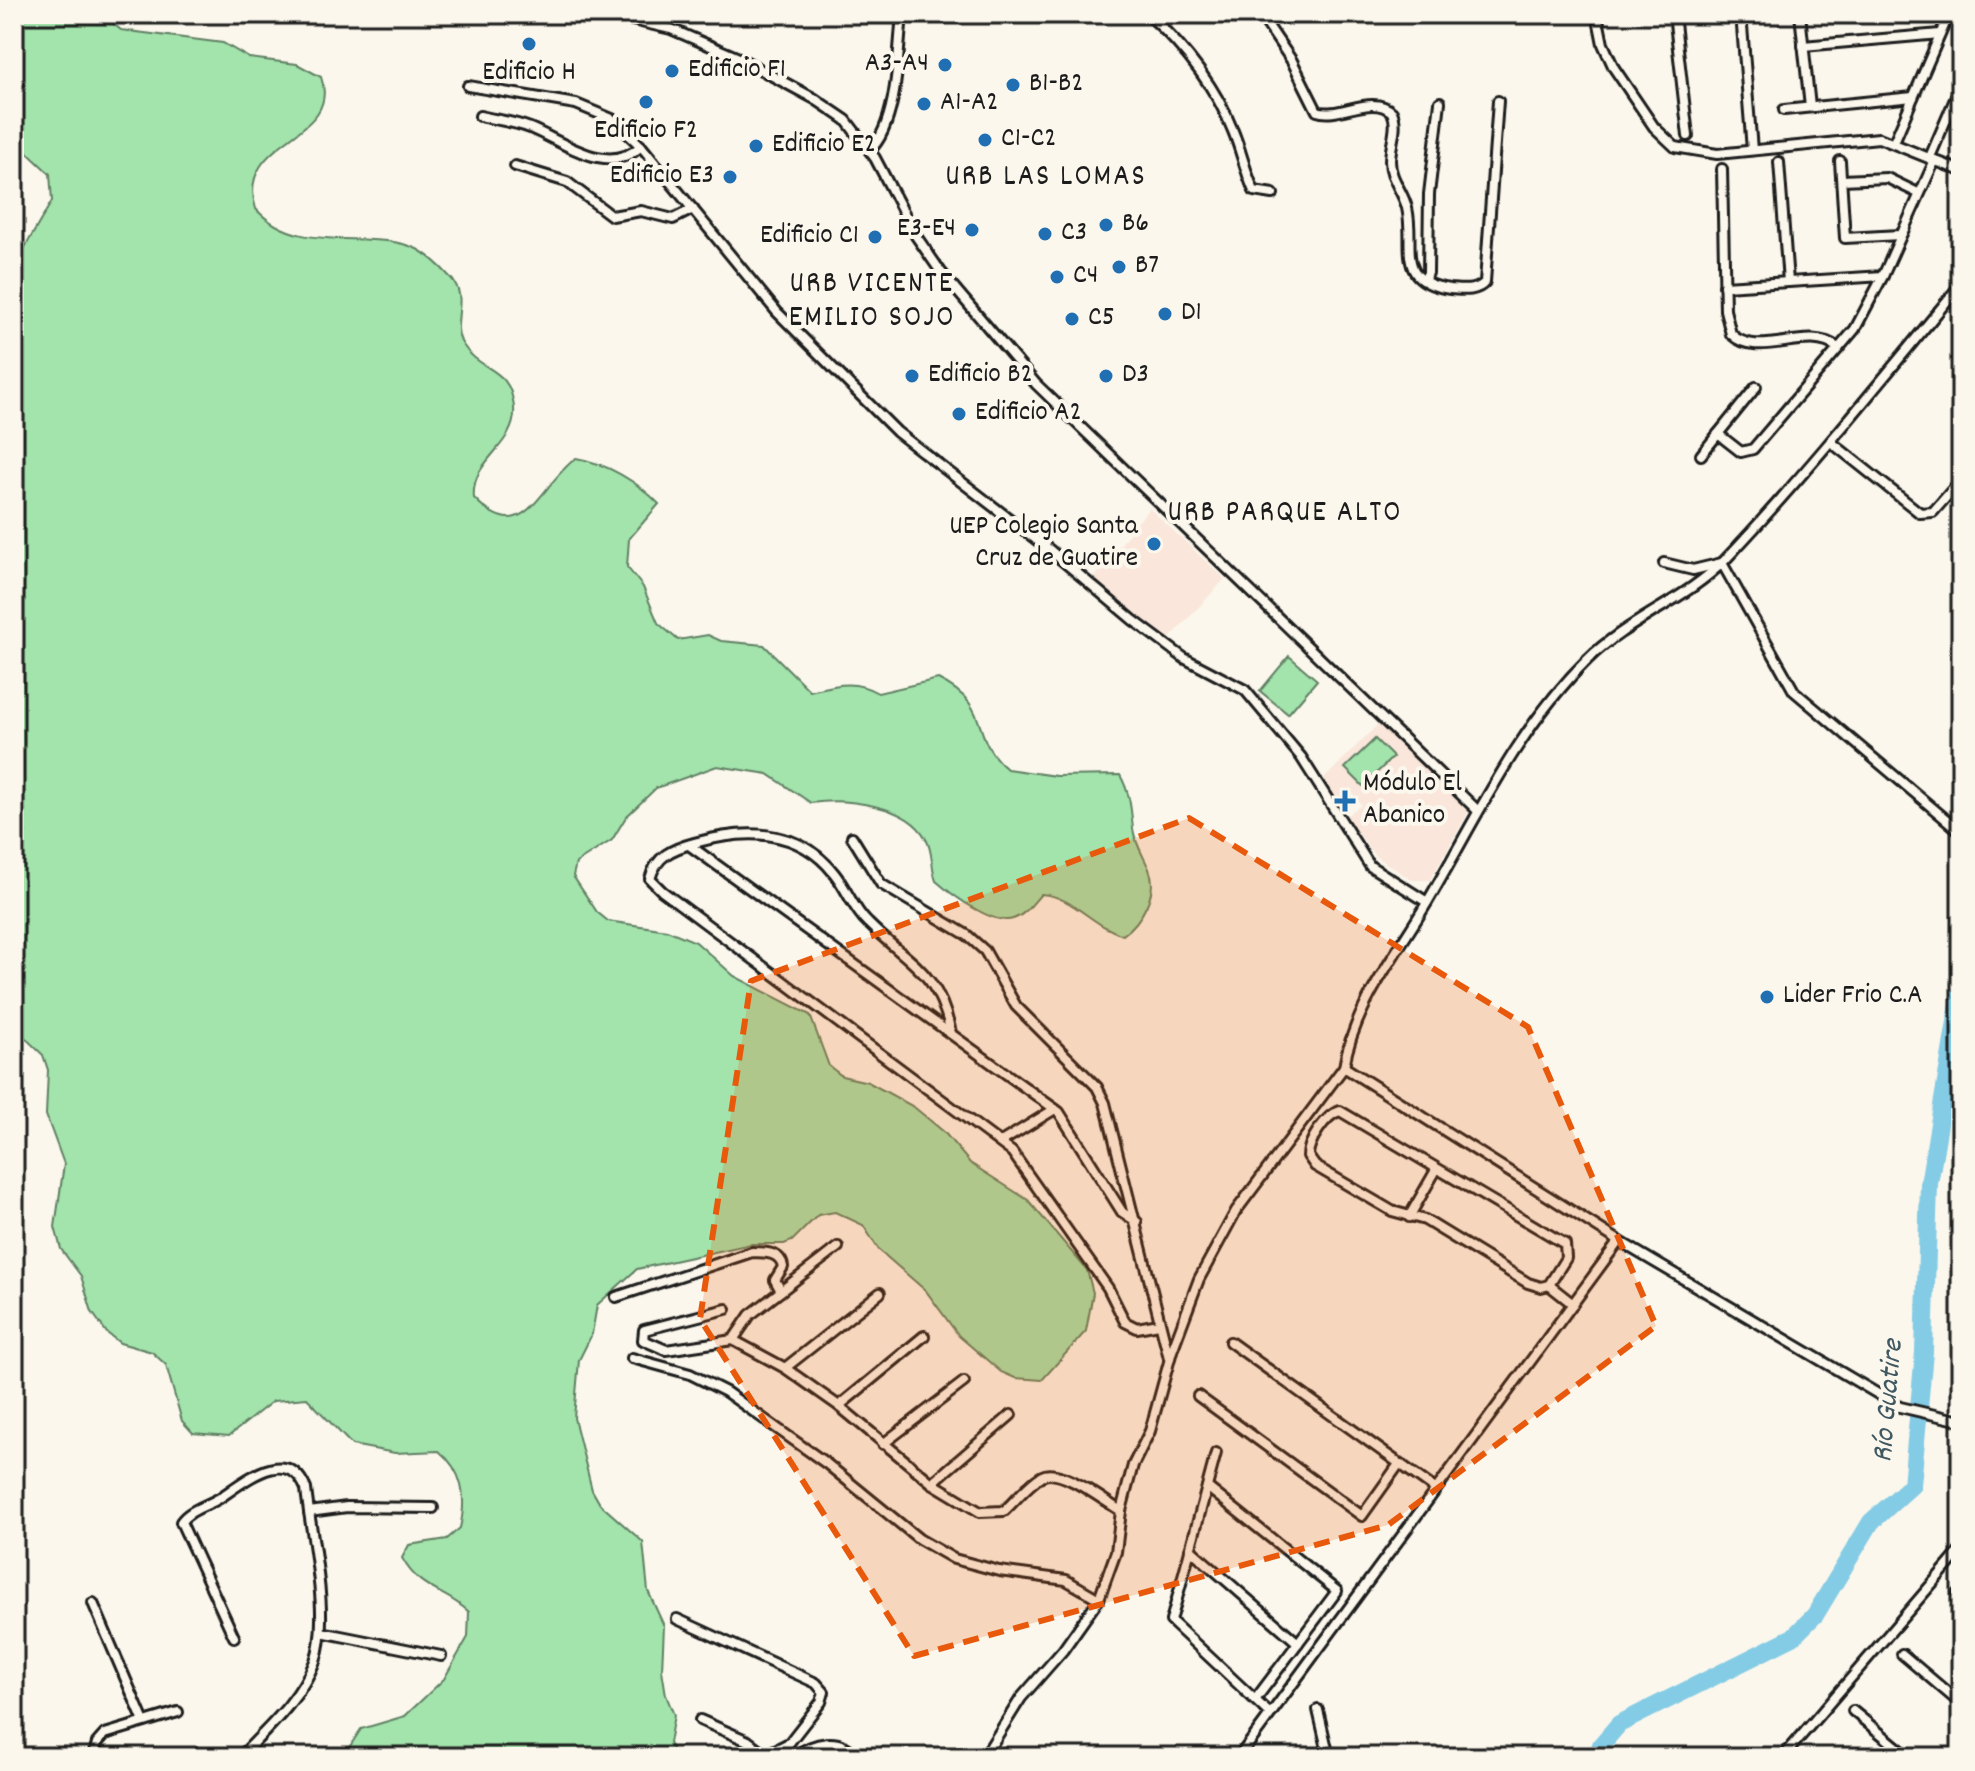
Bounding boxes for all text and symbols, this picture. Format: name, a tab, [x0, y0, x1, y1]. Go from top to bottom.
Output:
marker: Edificio H	[520, 35, 538, 53]
place label: A3-A4	[865, 45, 929, 85]
place label: Edificio F1	[688, 51, 786, 91]
place label: Edificio H	[482, 54, 576, 94]
marker: A3-A4	[936, 56, 954, 74]
marker: Edificio F1	[663, 62, 681, 80]
place label: B1-B2	[1029, 65, 1084, 105]
marker: B1-B2	[1004, 76, 1022, 94]
place label: A1-A2	[940, 84, 999, 124]
marker: Edificio F2	[637, 93, 655, 111]
marker: A1-A2	[915, 95, 933, 113]
place label: Edificio F2	[594, 112, 698, 152]
place label: C1-C2	[1001, 120, 1057, 160]
place label: Edificio E2	[772, 126, 876, 166]
marker: C1-C2	[976, 131, 994, 149]
marker: Edificio E2	[747, 137, 765, 155]
place label: Edificio E3	[610, 157, 714, 197]
district label: URB LAS LOMAS	[945, 157, 1147, 200]
marker: Edificio E3	[721, 168, 739, 186]
place label: B6	[1122, 205, 1149, 245]
place label: E3-E4	[897, 210, 956, 250]
place label: C3	[1061, 214, 1087, 254]
marker: B6	[1097, 216, 1115, 234]
place label: Edificio C1	[760, 217, 859, 257]
marker: E3-E4	[963, 221, 981, 239]
marker: C3	[1036, 225, 1054, 243]
marker: Edificio C1	[866, 228, 884, 246]
place label: B7	[1135, 247, 1159, 287]
place label: C4	[1073, 257, 1098, 297]
marker: B7	[1110, 258, 1128, 276]
district label: URB VICENTE EMILIO SOJO	[789, 264, 955, 341]
marker: C4	[1048, 268, 1066, 286]
place label: D1	[1181, 294, 1202, 334]
place label: C5	[1088, 299, 1115, 339]
marker: D1	[1156, 305, 1174, 323]
marker: C5	[1063, 310, 1081, 328]
place label: Edificio B2	[928, 356, 1033, 396]
place label: D3	[1122, 356, 1149, 396]
marker: Edificio B2	[903, 367, 921, 385]
marker: D3	[1097, 367, 1115, 385]
place label: Edificio A2	[975, 394, 1082, 434]
marker: Edificio A2	[950, 405, 968, 423]
district label: URB PARQUE ALTO	[1167, 493, 1403, 536]
place label: UEP Colegio Santa Cruz de Guatire	[949, 508, 1139, 580]
marker: UEP Colegio Santa Cruz de Guatire	[1145, 535, 1163, 553]
place label: Módulo El Abanico	[1363, 765, 1462, 837]
marker: Módulo El Abanico	[1334, 790, 1356, 812]
place label: Lider Frio C.A	[1783, 977, 1922, 1017]
marker: Lider Frio C.A	[1758, 988, 1776, 1006]
water label: Río Guatire	[1863, 1336, 1917, 1464]

